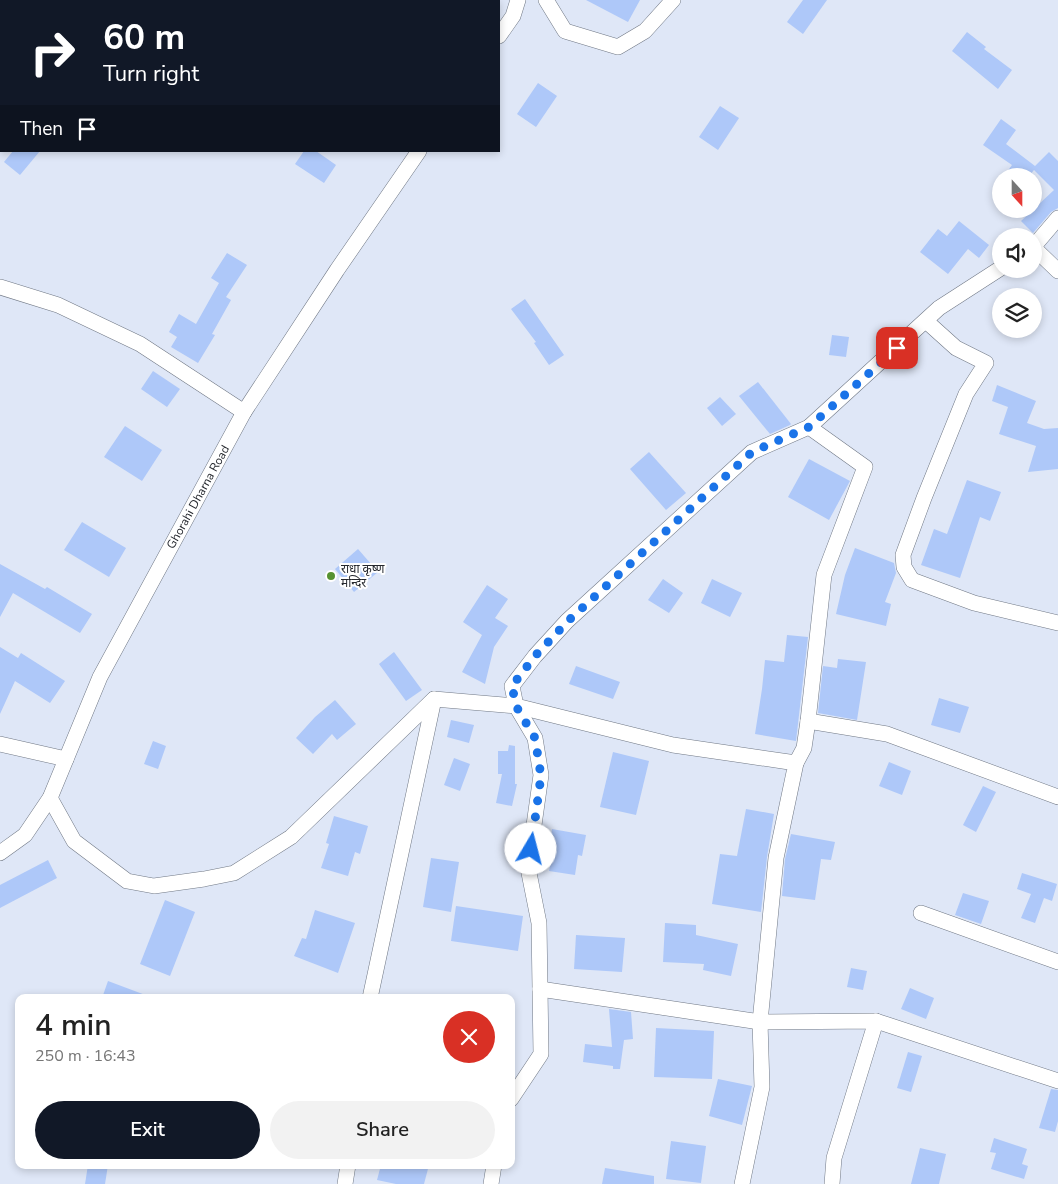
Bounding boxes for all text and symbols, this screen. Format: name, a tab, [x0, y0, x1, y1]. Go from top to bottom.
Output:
text: 60 m	[103, 14, 185, 61]
icon: right	[20, 20, 85, 85]
text: Turn right	[103, 59, 199, 89]
icon: arrive	[73, 115, 101, 143]
text: Then	[20, 116, 63, 142]
north arrow	[992, 168, 1042, 218]
map controls	[992, 168, 1042, 338]
button: sound	[992, 228, 1042, 278]
button: layers	[992, 288, 1042, 338]
pin	[876, 327, 918, 369]
icon: arrive	[883, 334, 911, 362]
street label: Ghorahi Dharna Road	[163, 442, 233, 552]
place label: राधा कृष्ण मन्दिर	[341, 561, 385, 591]
marker: राधा कृष्ण मन्दिर	[325, 570, 337, 582]
position arrow	[504, 822, 556, 874]
text: 4 min	[35, 1005, 111, 1046]
button: close	[443, 1011, 495, 1063]
text: 250 m · 16:43	[35, 1045, 136, 1067]
button: Exit	[35, 1101, 260, 1159]
button: Share	[270, 1101, 495, 1159]

